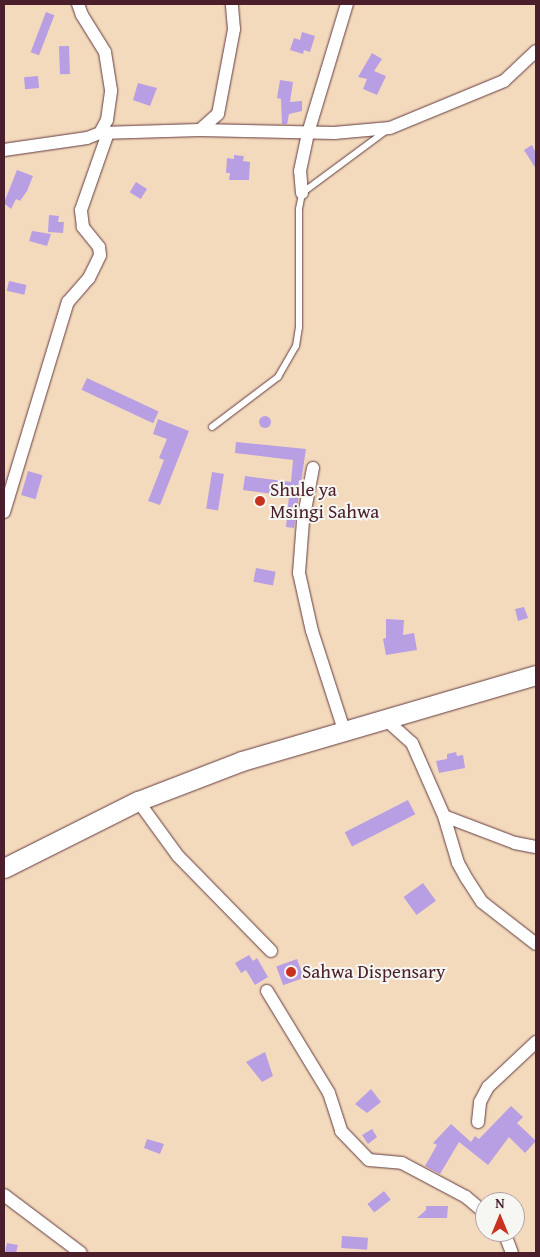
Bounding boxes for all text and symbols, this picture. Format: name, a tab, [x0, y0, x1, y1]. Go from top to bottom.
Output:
place label: Shule ya Msingi Sahwa	[270, 479, 379, 523]
marker: Shule ya Msingi Sahwa	[254, 495, 266, 507]
place label: Sahwa Dispensary	[302, 961, 445, 983]
marker: Sahwa Dispensary	[284, 965, 298, 979]
north arrow	[475, 1192, 525, 1242]
text: N	[495, 1193, 505, 1213]

